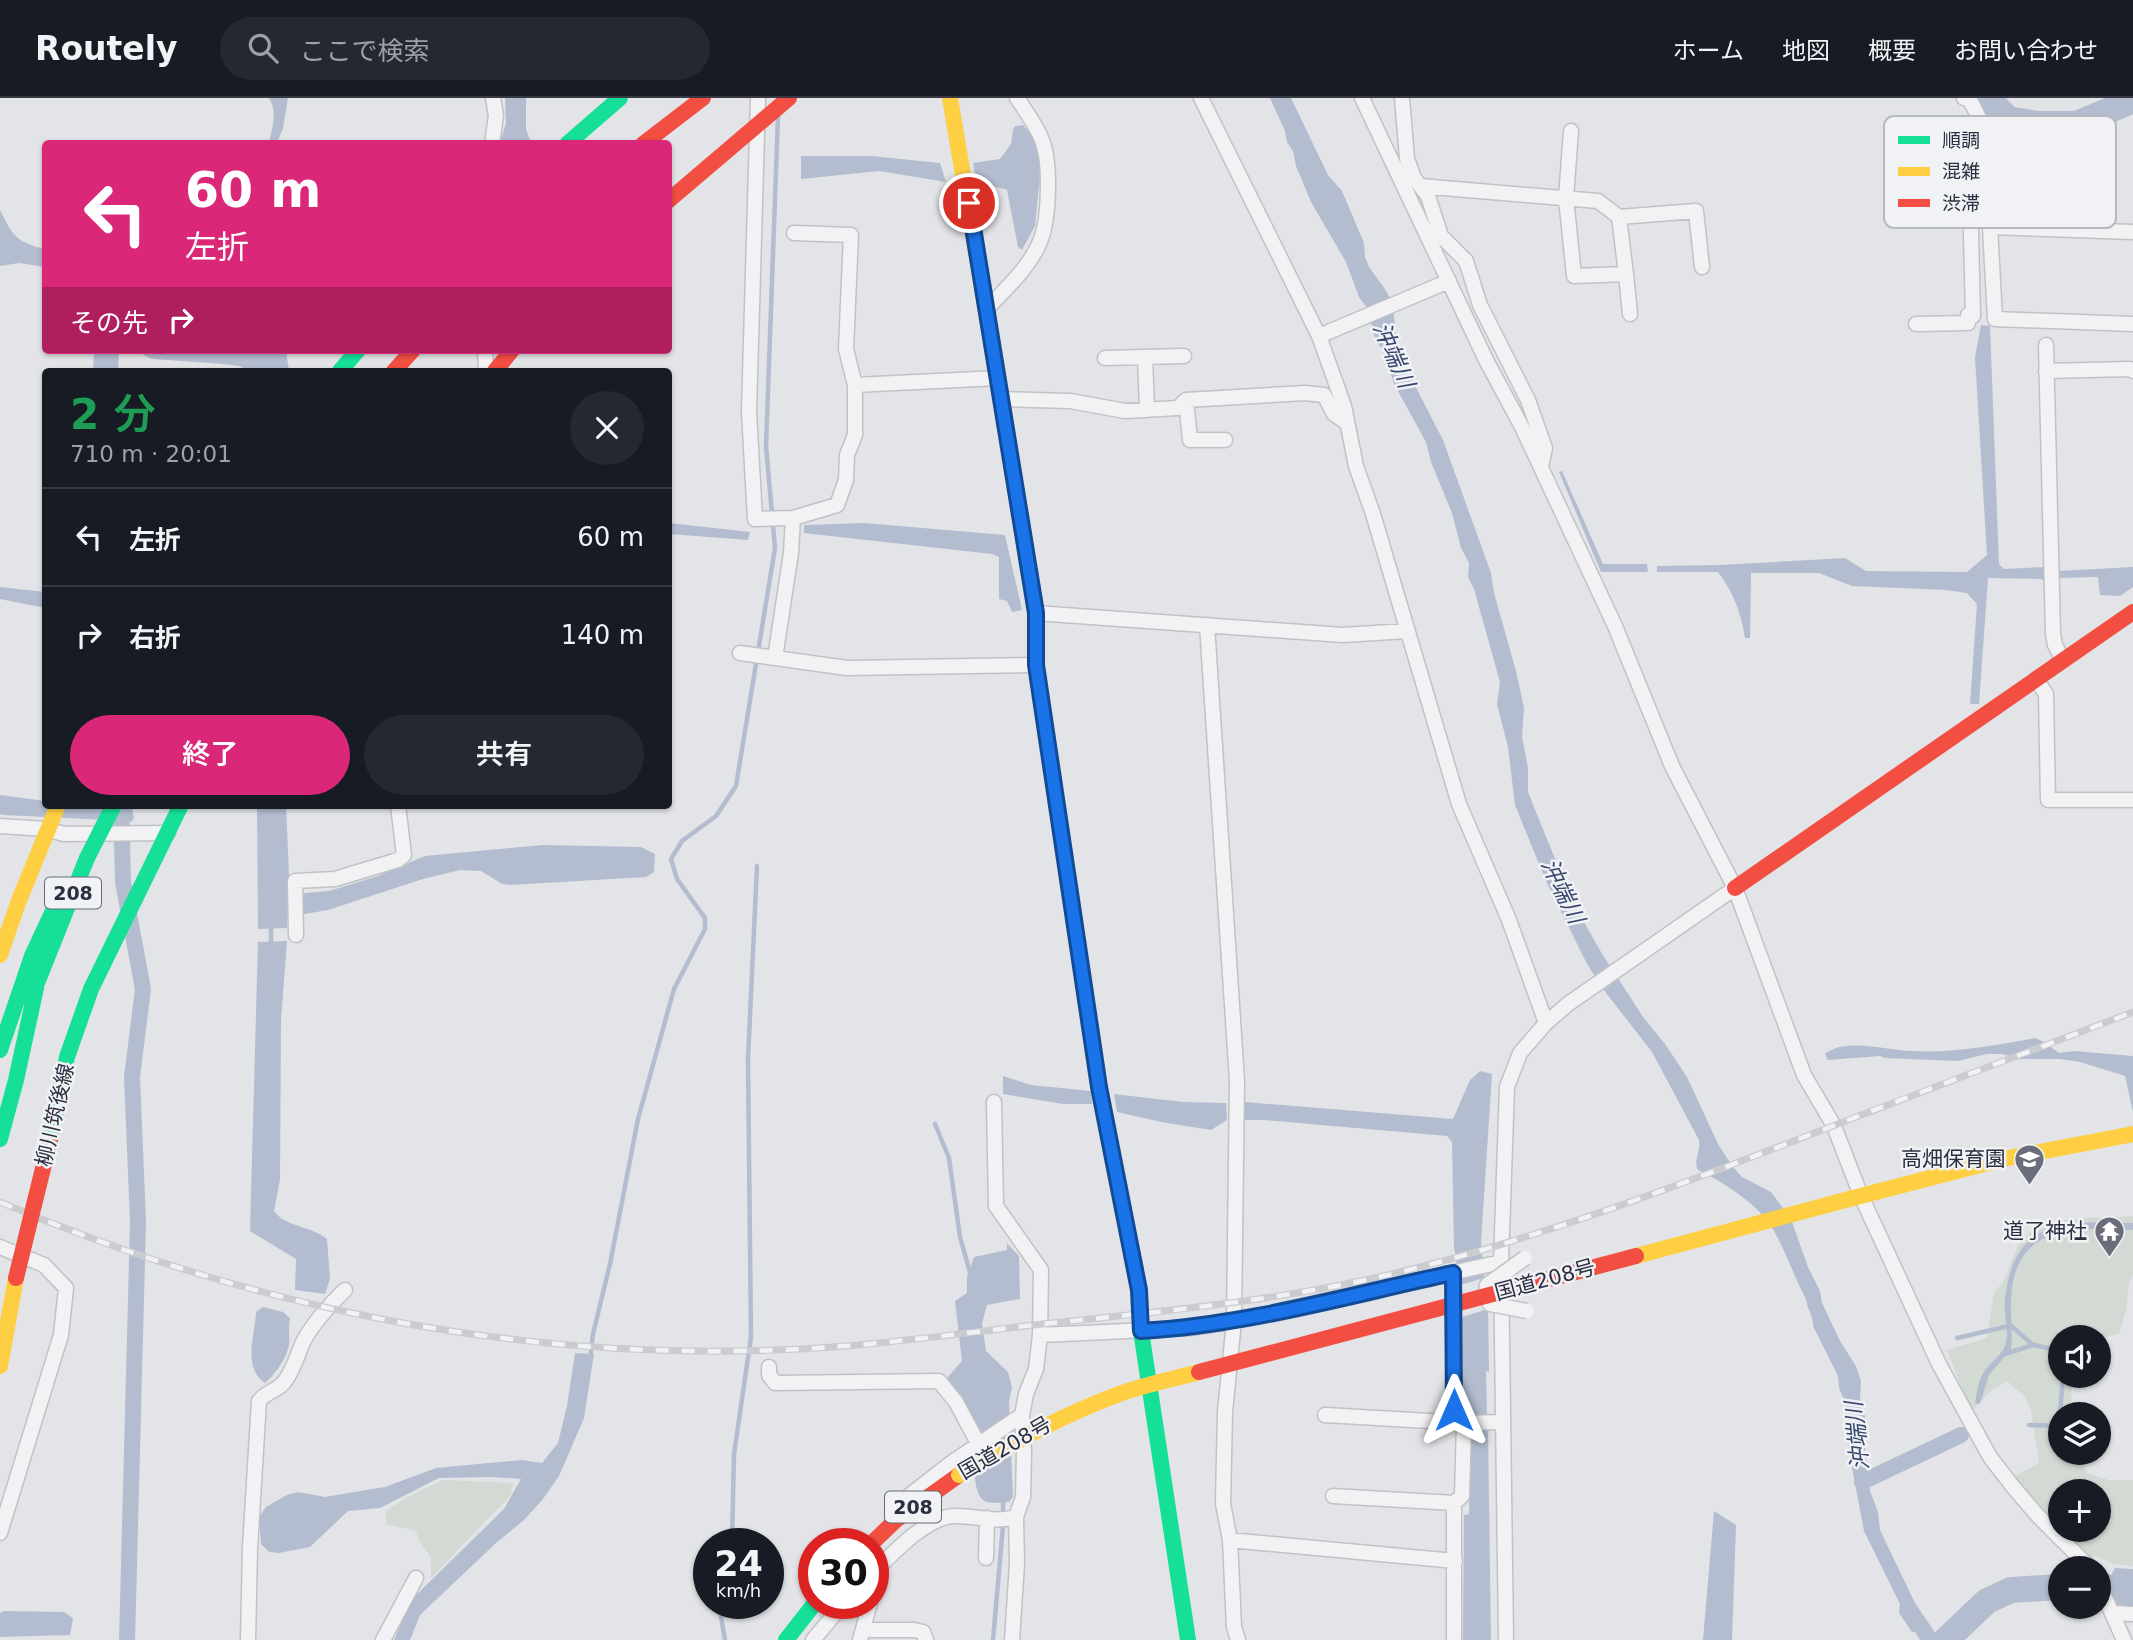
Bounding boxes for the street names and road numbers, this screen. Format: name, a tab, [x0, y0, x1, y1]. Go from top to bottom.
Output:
road number: 208	[45, 878, 101, 908]
street label: 柳川筑後線	[31, 1061, 79, 1169]
street label: 国道208号	[1492, 1255, 1598, 1305]
street label: 国道208号	[954, 1412, 1056, 1484]
road number: 208	[885, 1492, 941, 1522]

